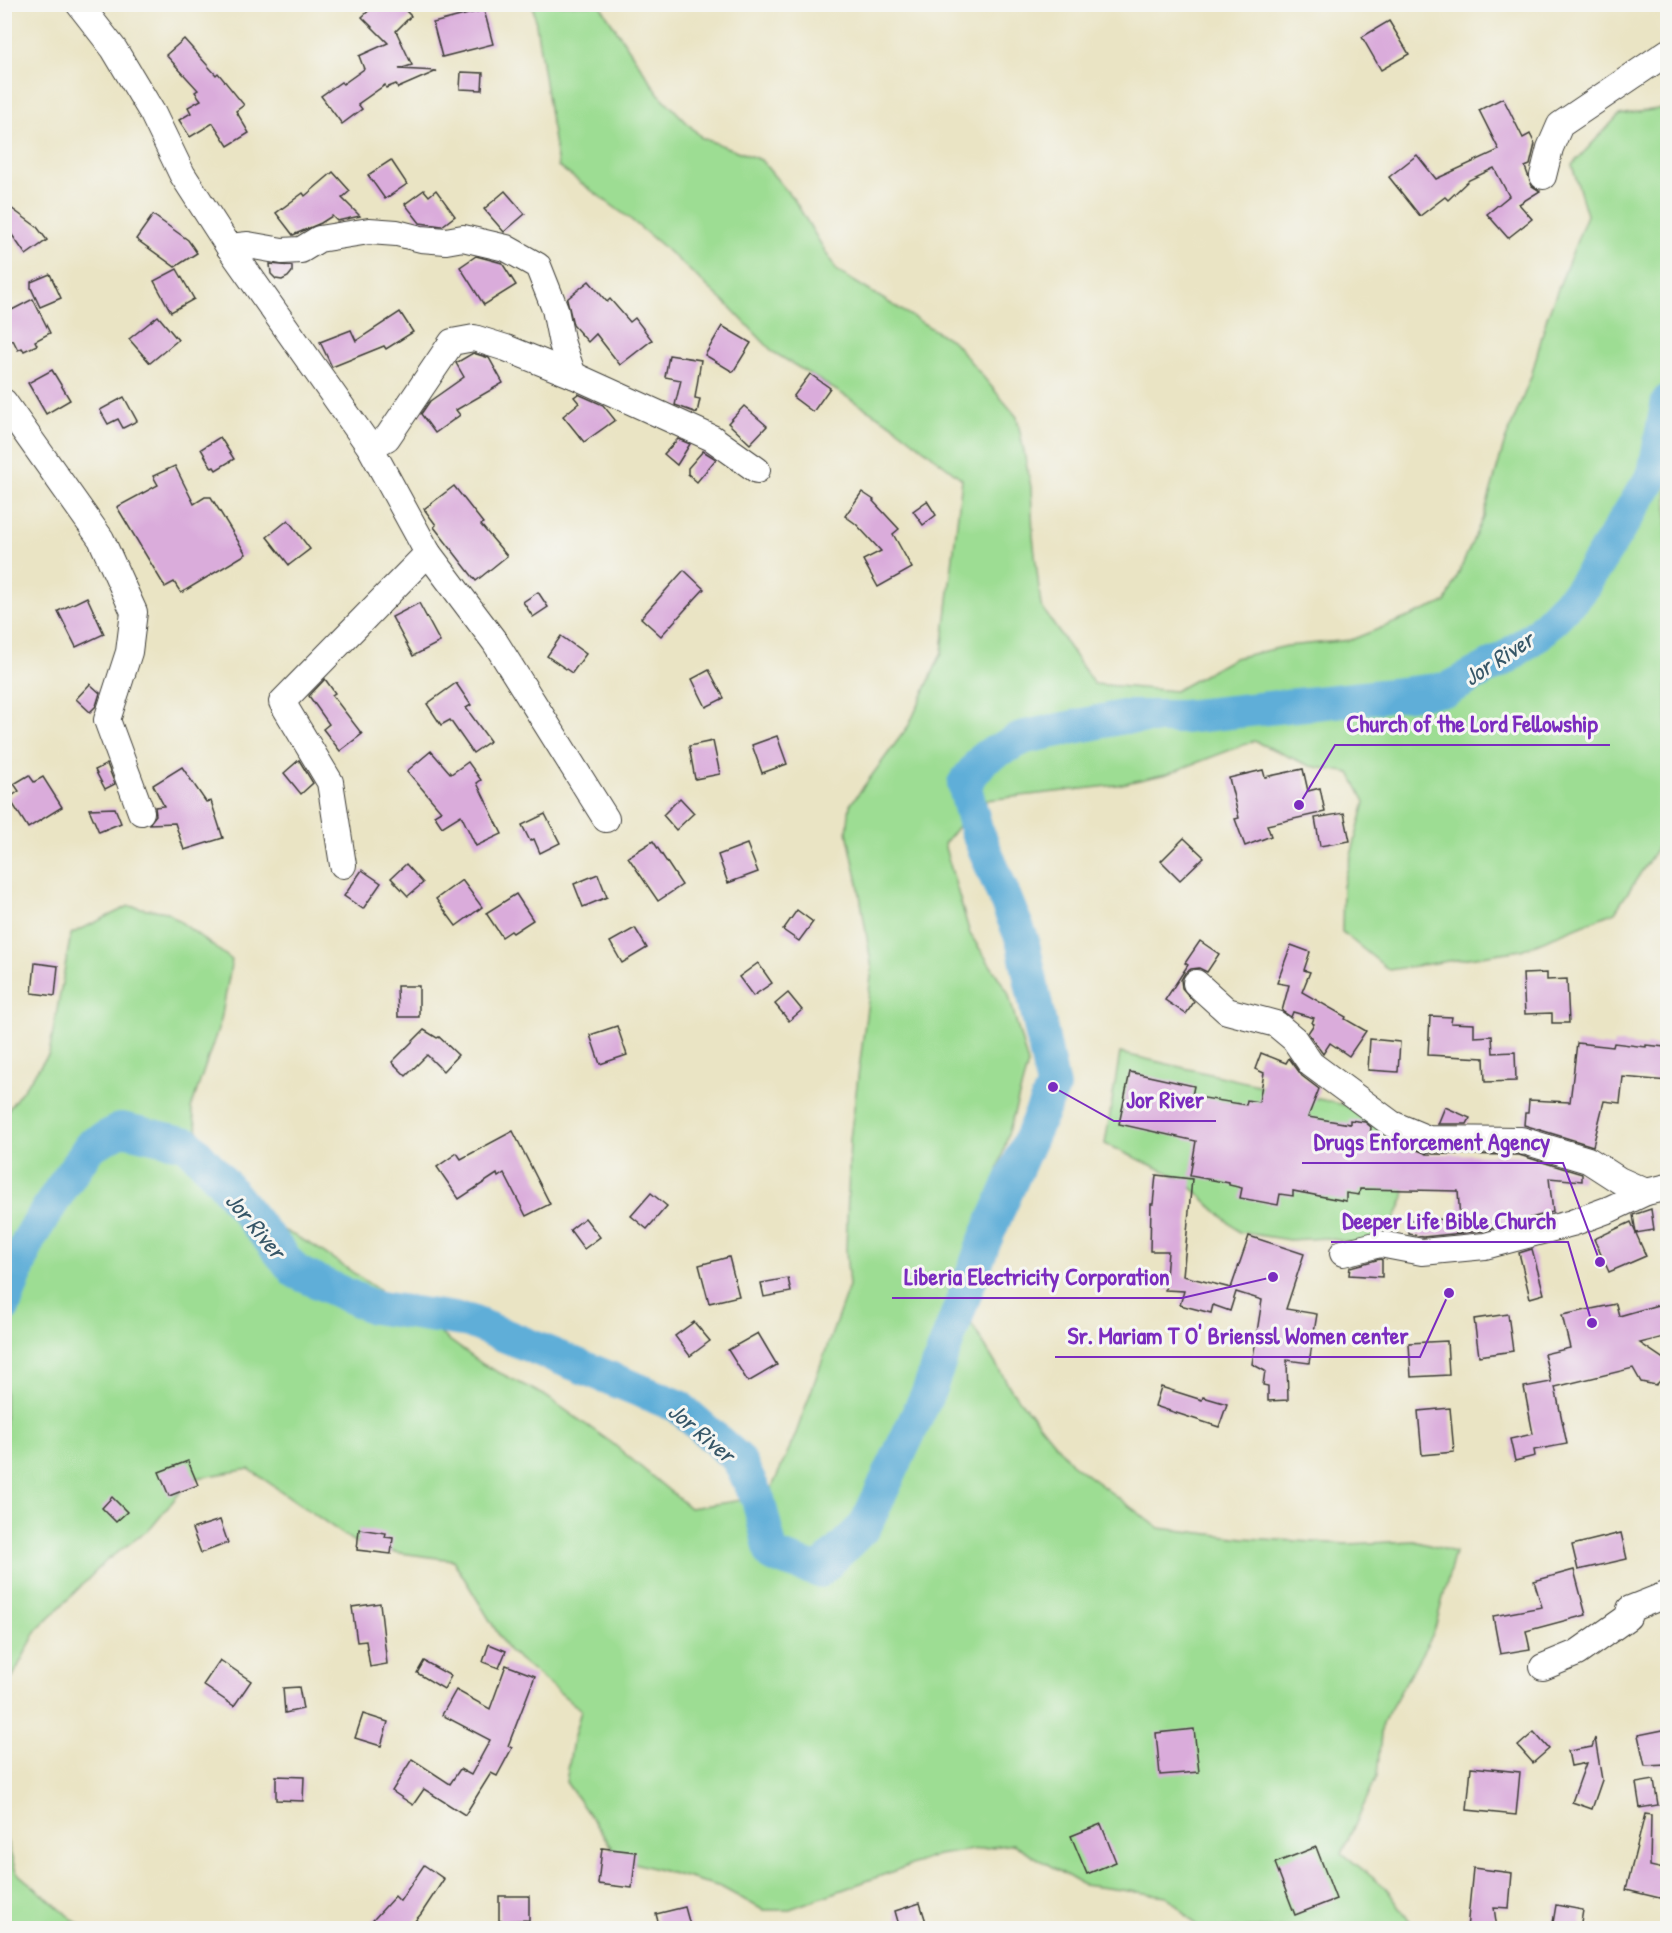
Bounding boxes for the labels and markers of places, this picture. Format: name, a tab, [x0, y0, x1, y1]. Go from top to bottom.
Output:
callout: Church of the Lord Fellowship	[1335, 703, 1610, 745]
callout: Jor River	[1114, 1079, 1216, 1121]
callout: Drugs Enforcement Agency	[1302, 1121, 1563, 1163]
callout: Deeper Life Bible Church	[1331, 1200, 1568, 1242]
callout: Liberia Electricity Corporation	[892, 1256, 1182, 1298]
callout: Sr. Mariam T O' Brienssl Women center	[1055, 1315, 1420, 1357]

